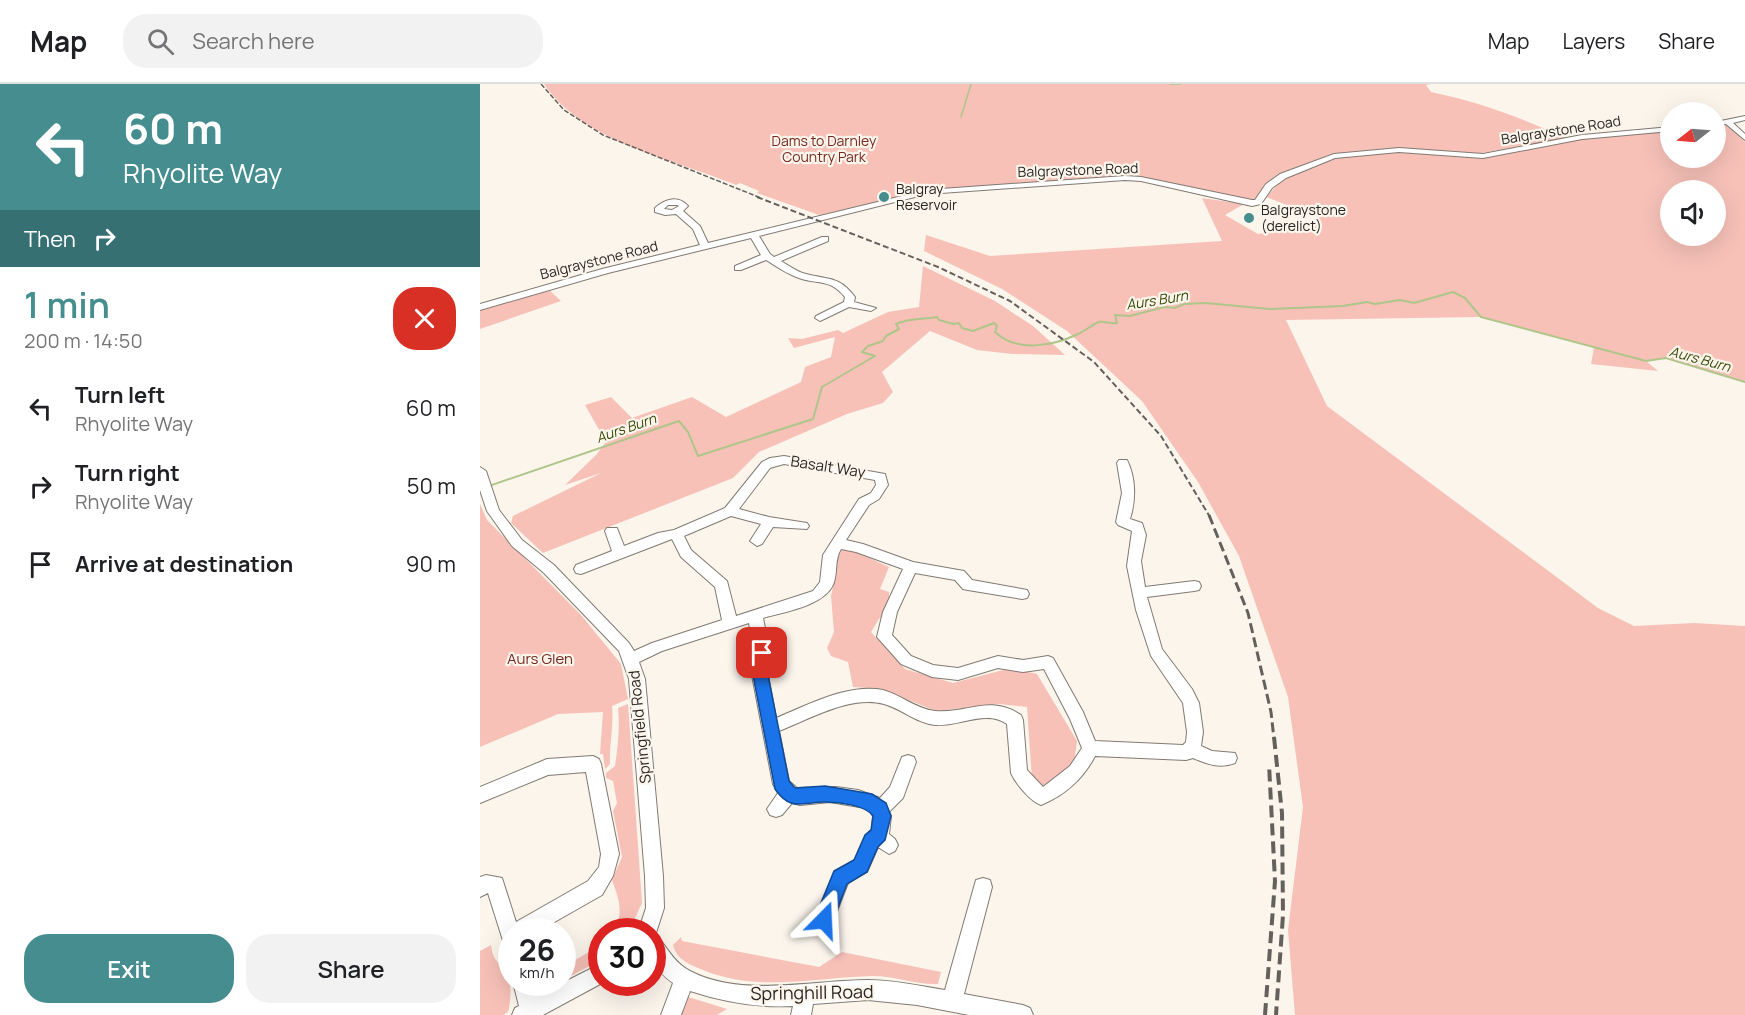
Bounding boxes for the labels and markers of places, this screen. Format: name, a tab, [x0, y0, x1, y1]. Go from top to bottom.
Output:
place label: Balgray Reservoir	[896, 179, 957, 214]
marker: Balgray Reservoir	[877, 190, 891, 204]
place label: Balgraystone (derelict)	[1261, 200, 1346, 235]
marker: Balgraystone (derelict)	[1242, 211, 1256, 225]
pin	[736, 627, 787, 678]

